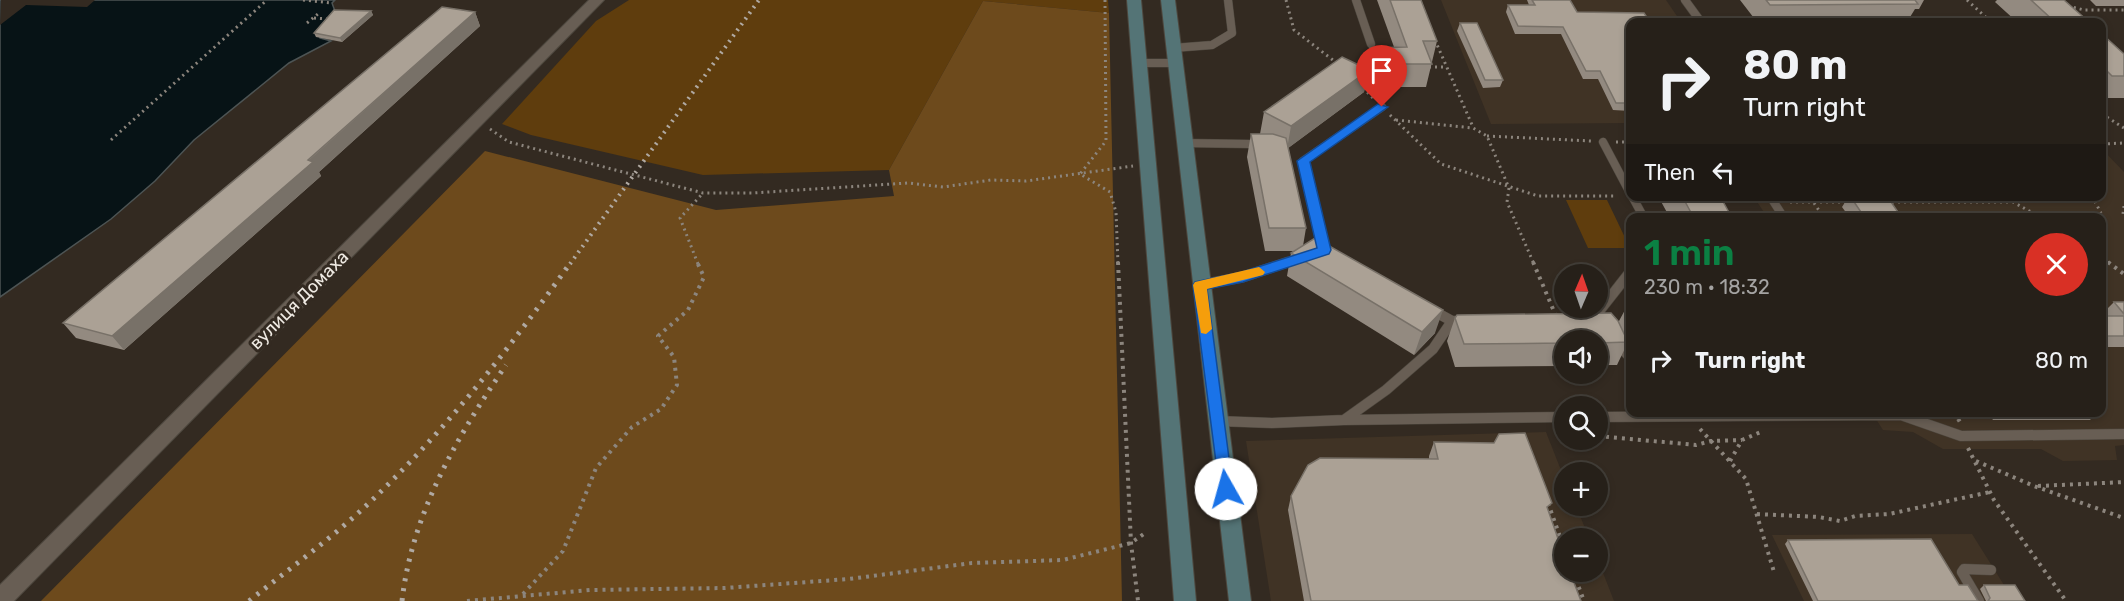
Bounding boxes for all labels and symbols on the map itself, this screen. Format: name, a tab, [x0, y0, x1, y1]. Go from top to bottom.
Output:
pin	[1356, 45, 1407, 107]
street label: вулиця Домаха	[245, 246, 353, 354]
north arrow	[1554, 264, 1608, 318]
position arrow	[1194, 457, 1258, 521]

